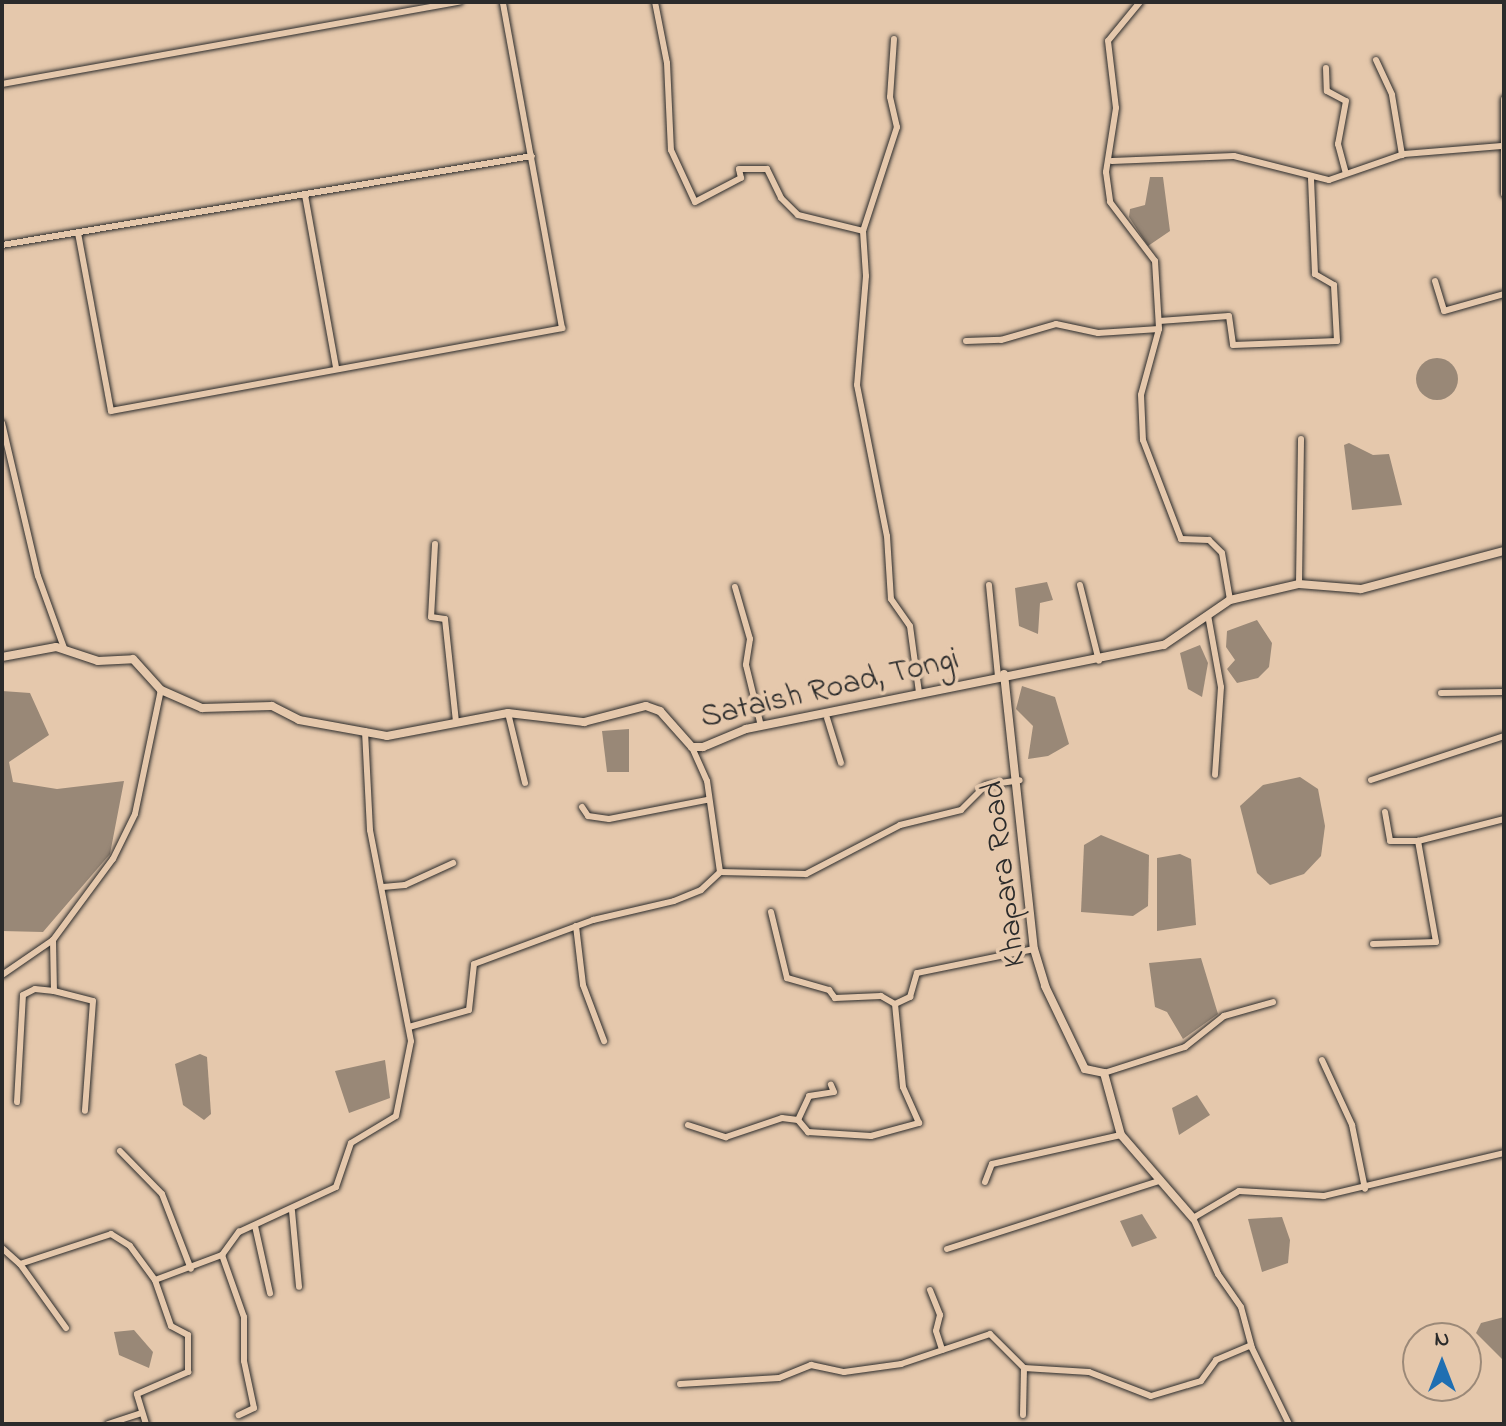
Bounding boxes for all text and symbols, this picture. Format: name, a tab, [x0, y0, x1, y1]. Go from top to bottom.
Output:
street label: Sataish Road, Tongi	[697, 642, 963, 738]
street label: Khapara Road	[976, 779, 1036, 969]
north arrow	[1402, 1322, 1482, 1402]
text: N	[1435, 1324, 1449, 1356]

